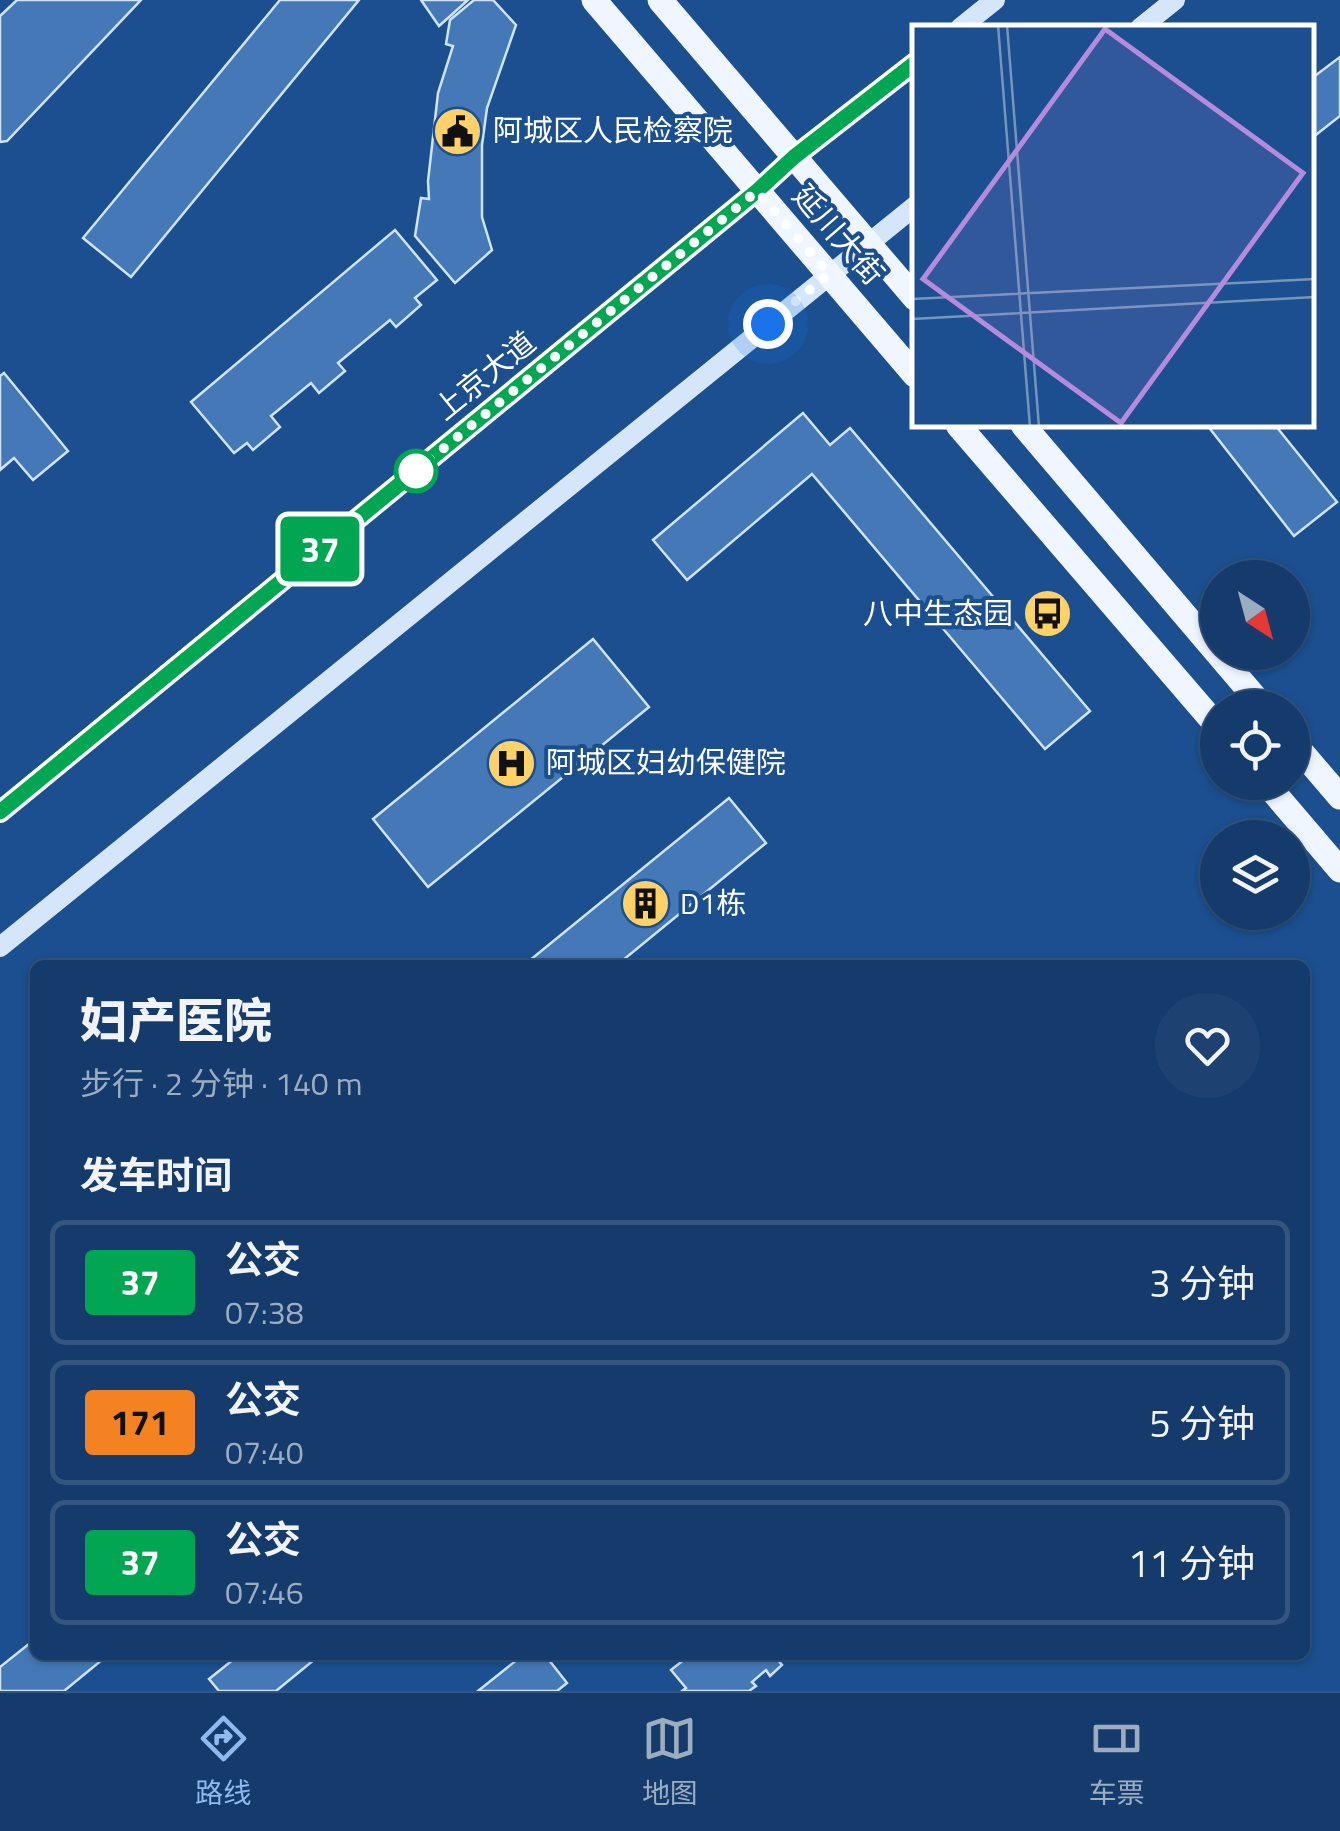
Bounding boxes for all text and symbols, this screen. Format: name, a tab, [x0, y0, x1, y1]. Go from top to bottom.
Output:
inset map	[912, 25, 1315, 428]
public building icon: 阿城区人民检察院	[432, 105, 484, 157]
place label: 阿城区人民检察院	[493, 107, 733, 153]
street label: 延川大街	[782, 174, 895, 295]
your location	[743, 299, 793, 349]
street label: 上京大道	[423, 320, 545, 431]
unlabelled marker	[395, 450, 437, 492]
line badge: 37	[275, 516, 365, 582]
text: 37	[300, 522, 340, 576]
north arrow	[1200, 560, 1310, 670]
map controls	[1200, 560, 1310, 930]
bus stop icon: 八中生态园	[1022, 588, 1074, 640]
place label: 八中生态园	[863, 590, 1013, 636]
button: locate	[1200, 690, 1310, 800]
hospital icon: 阿城区妇幼保健院	[485, 737, 537, 789]
place label: 阿城区妇幼保健院	[546, 739, 786, 785]
button: layers	[1200, 820, 1310, 930]
building icon: D1栋	[619, 878, 671, 930]
place label: D1栋	[680, 880, 746, 926]
text: 妇产医院	[80, 984, 272, 1057]
button: heart	[1155, 993, 1260, 1098]
text: 步行 · 2 分钟 · 140 m	[80, 1059, 363, 1107]
text: 发车时间	[80, 1146, 232, 1204]
text: 公交	[225, 1230, 301, 1288]
text: 3 分钟	[1149, 1254, 1255, 1312]
text: 37	[120, 1255, 160, 1309]
text: 07:38	[225, 1288, 304, 1336]
text: 公交	[225, 1370, 301, 1428]
text: 5 分钟	[1149, 1394, 1255, 1452]
text: 171	[111, 1395, 169, 1449]
text: 07:40	[225, 1428, 304, 1476]
text: 公交	[225, 1510, 301, 1568]
text: 11 分钟	[1128, 1534, 1255, 1592]
text: 37	[120, 1535, 160, 1589]
text: 07:46	[225, 1568, 304, 1616]
tab: 路线	[195, 1711, 251, 1814]
tab: 地图	[642, 1711, 698, 1814]
tab: 车票	[1089, 1711, 1145, 1814]

